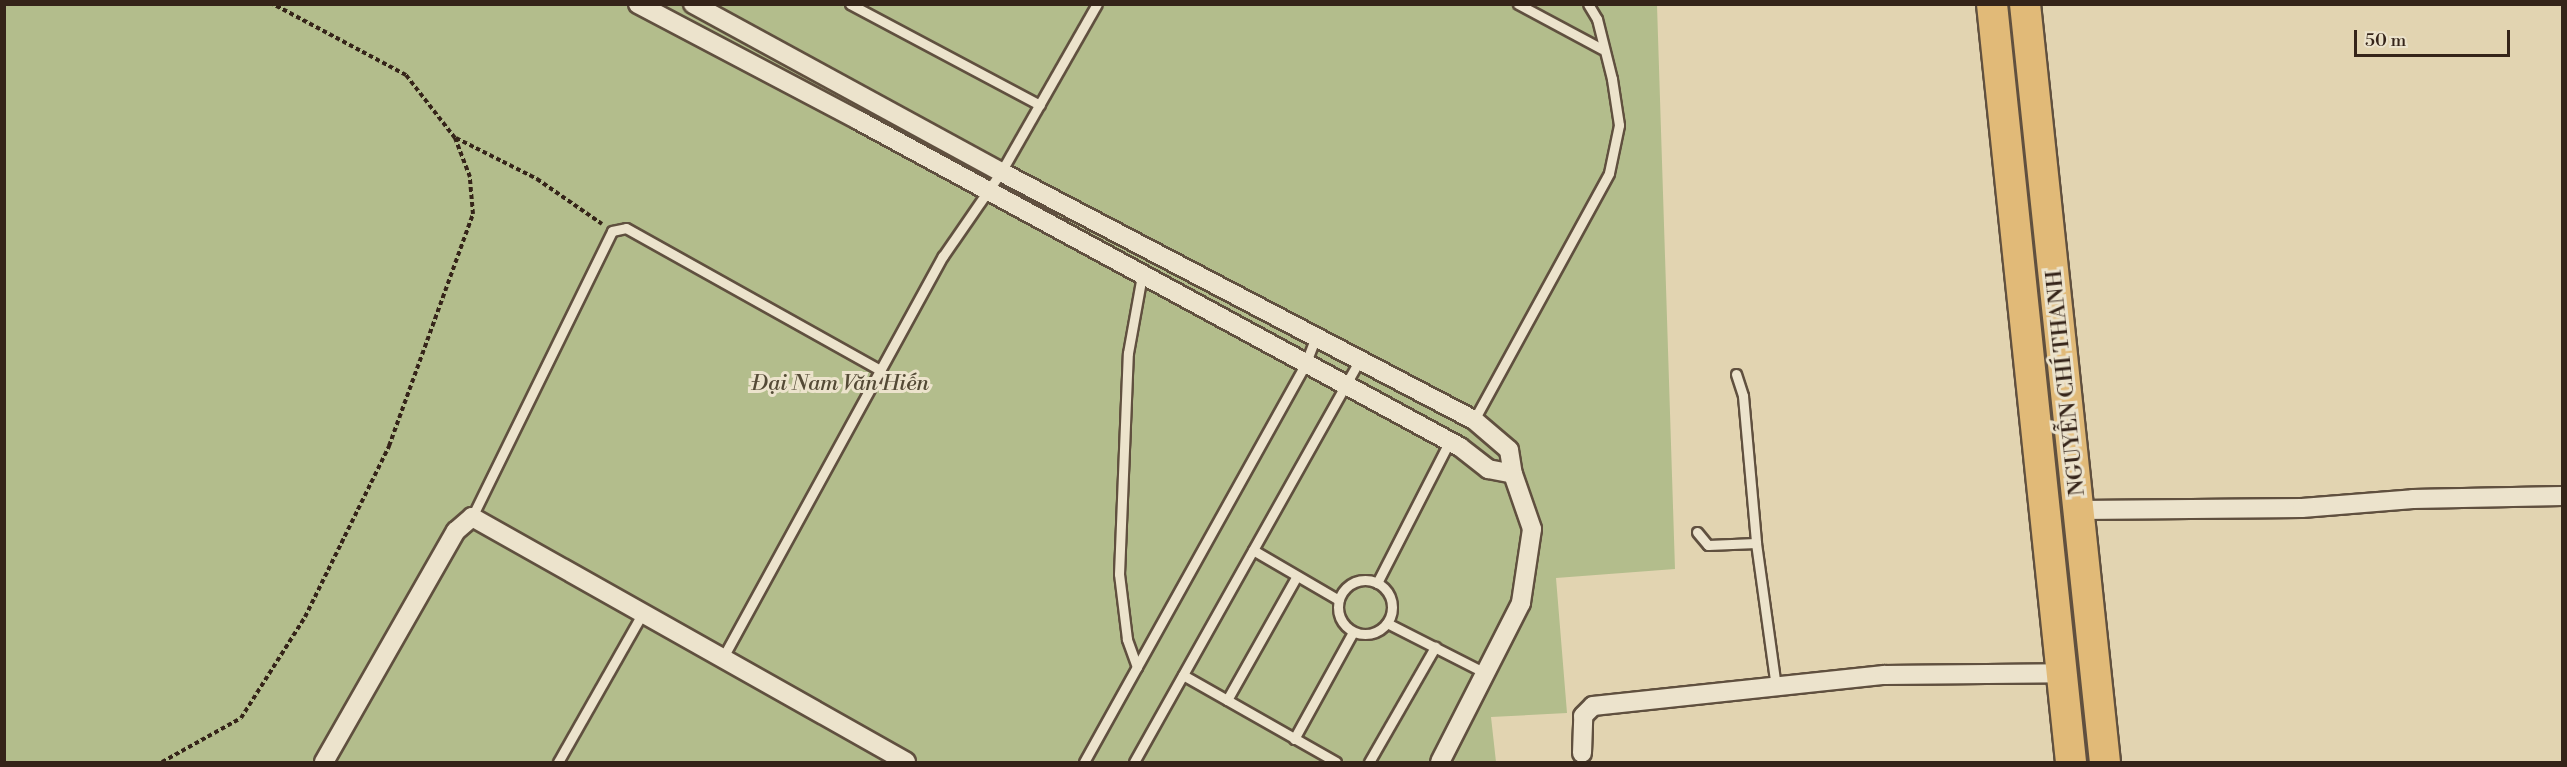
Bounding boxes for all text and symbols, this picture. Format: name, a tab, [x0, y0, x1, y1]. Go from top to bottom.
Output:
scale bar	[2357, 18, 2513, 56]
text: 50 m	[2365, 29, 2406, 52]
street label: NGUYỄN CHÍ THANH	[2041, 269, 2091, 497]
park label: Đại Nam Văn Hiến	[751, 371, 929, 397]

